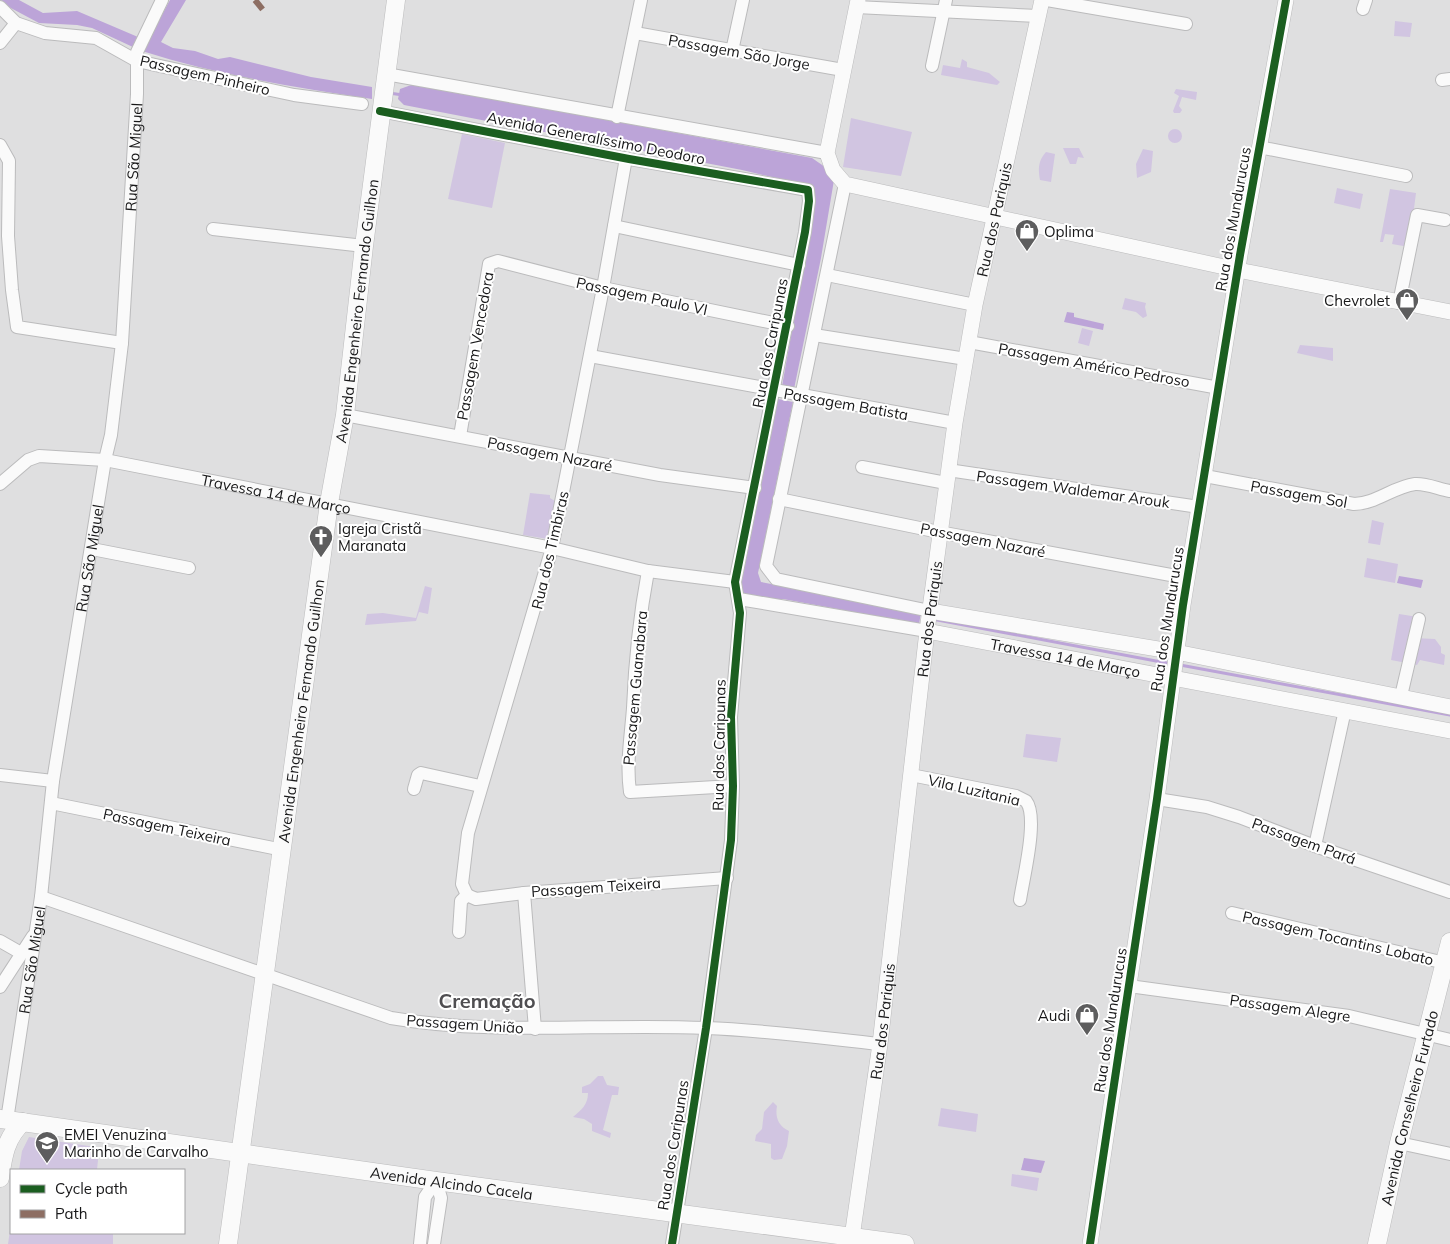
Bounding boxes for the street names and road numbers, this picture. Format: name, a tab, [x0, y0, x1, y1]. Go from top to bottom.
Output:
street label: Passagem São Jorge	[667, 30, 811, 74]
street label: Passagem Pinheiro	[138, 51, 272, 99]
street label: Rua São Miguel	[120, 102, 146, 212]
street label: Avenida Generalíssimo Deodoro	[485, 107, 707, 169]
street label: Rua dos Mundurucus	[1211, 145, 1255, 293]
street label: Rua dos Pariquis	[972, 160, 1016, 279]
street label: Avenida Engenheiro Fernando Guilhon	[331, 178, 382, 444]
street label: Passagem Vencedora	[453, 270, 497, 422]
street label: Passagem Paulo VI	[574, 273, 710, 319]
street label: Rua dos Caripunas	[748, 276, 792, 410]
street label: Passagem Américo Pedroso	[997, 339, 1191, 391]
street label: Passagem Batista	[782, 384, 910, 424]
street label: Passagem Nazaré	[486, 433, 614, 475]
street label: Passagem Waldemar Arouk	[975, 466, 1171, 512]
street label: Travessa 14 de Março	[199, 470, 353, 518]
street label: Passagem Sol	[1249, 476, 1349, 512]
street label: Rua dos Timbiras	[527, 489, 573, 611]
street label: Rua São Miguel	[71, 503, 107, 613]
street label: Passagem Nazaré	[919, 519, 1047, 561]
street label: Rua dos Mundurucus	[1146, 545, 1188, 693]
street label: Rua dos Pariquis	[912, 560, 946, 678]
street label: Avenida Engenheiro Fernando Guilhon	[273, 578, 328, 844]
street label: Passagem Guanabara	[619, 610, 651, 766]
street label: Travessa 14 de Março	[989, 634, 1142, 681]
street label: Rua dos Caripunas	[708, 679, 730, 811]
street label: Vila Luzitania	[926, 770, 1022, 810]
street label: Passagem Teixeira	[101, 804, 233, 850]
street label: Passagem Pará	[1249, 813, 1359, 869]
street label: Passagem Teixeira	[530, 873, 662, 901]
street label: Rua São Miguel	[14, 905, 49, 1015]
street label: Passagem Tocantins Lobato	[1241, 907, 1435, 969]
street label: Rua dos Mundurucus	[1089, 946, 1131, 1094]
street label: Rua dos Pariquis	[865, 962, 899, 1081]
street label: Passagem Alegre	[1228, 990, 1352, 1026]
street label: Avenida Conselheiro Furtado	[1376, 1008, 1442, 1207]
street label: Passagem União	[406, 1010, 524, 1038]
street label: Rua dos Caripunas	[653, 1078, 693, 1212]
street label: Avenida Alcindo Cacela	[369, 1162, 534, 1203]

